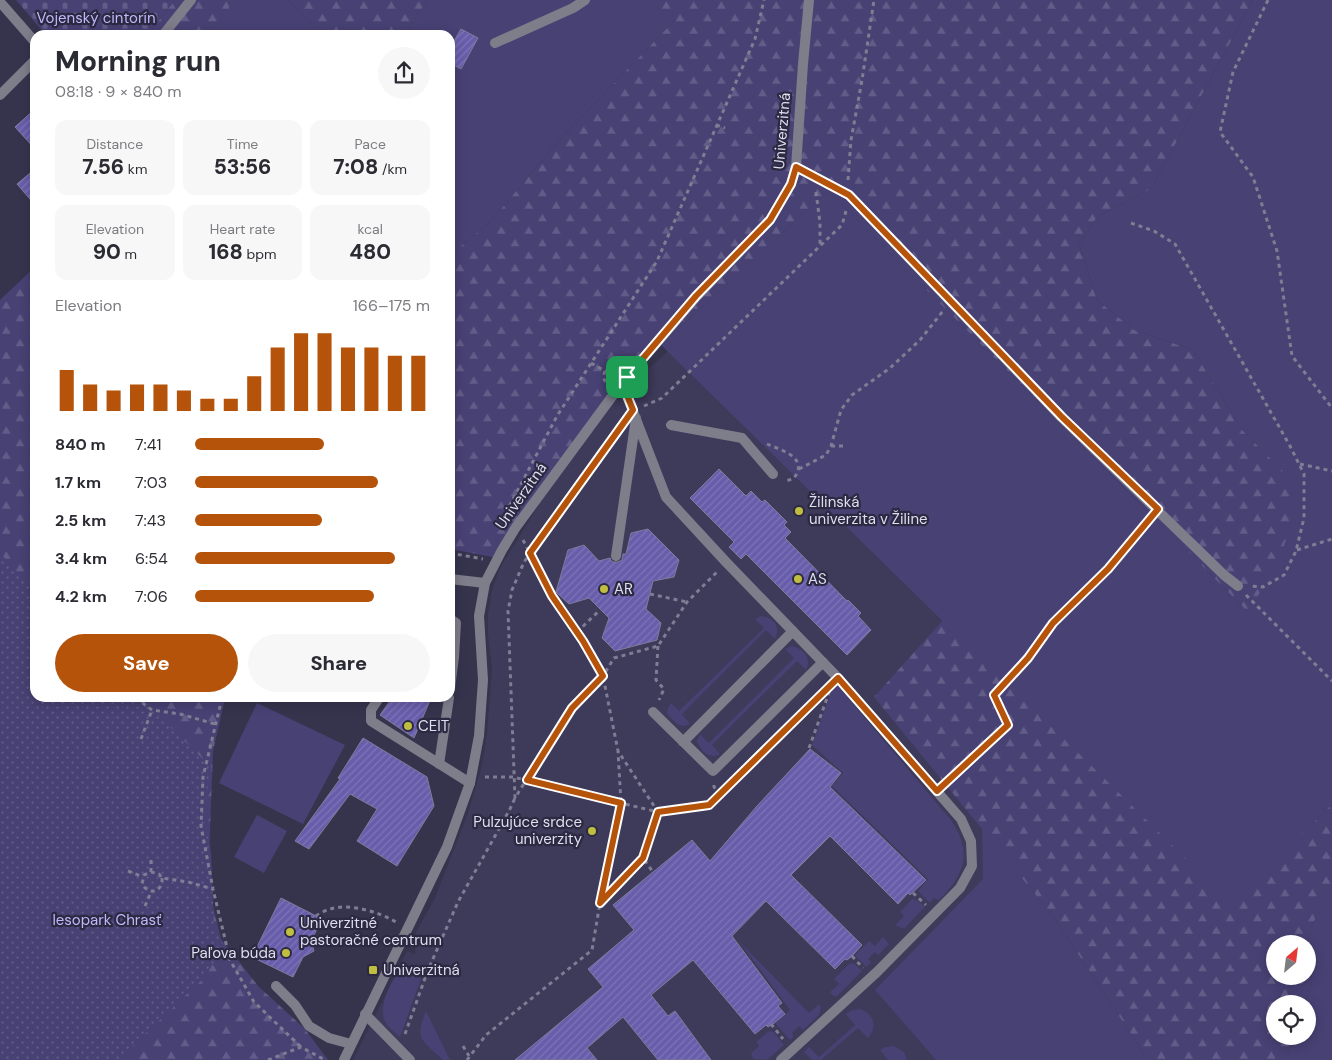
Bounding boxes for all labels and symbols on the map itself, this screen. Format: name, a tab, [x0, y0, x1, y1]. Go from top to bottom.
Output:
park label: Vojenský cintorín	[36, 8, 156, 28]
street label: Univerzitná	[769, 92, 795, 170]
pin	[606, 356, 648, 398]
street label: Univerzitná	[491, 459, 551, 533]
place label: Žilinská univerzita v Žiline	[809, 492, 928, 529]
marker: Žilinská univerzita v Žiline	[793, 505, 805, 517]
place label: AS	[808, 569, 827, 589]
marker: AS	[792, 573, 804, 585]
place label: AR	[614, 579, 633, 599]
marker: AR	[598, 583, 610, 595]
place label: CEIT	[418, 716, 449, 736]
marker: CEIT	[402, 720, 414, 732]
place label: Pulzujúce srdce univerzity	[473, 812, 583, 849]
marker: Pulzujúce srdce univerzity	[586, 825, 598, 837]
park label: lesopark Chrasť	[52, 910, 162, 930]
place label: Univerzitné pastoračné centrum	[300, 913, 442, 950]
marker: Univerzitné pastoračné centrum	[284, 926, 296, 938]
north arrow	[1266, 935, 1316, 985]
place label: Paľova búda	[191, 943, 276, 963]
marker: Paľova búda	[280, 947, 292, 959]
place label: Univerzitná	[383, 960, 460, 980]
marker: Univerzitná	[367, 964, 379, 976]

